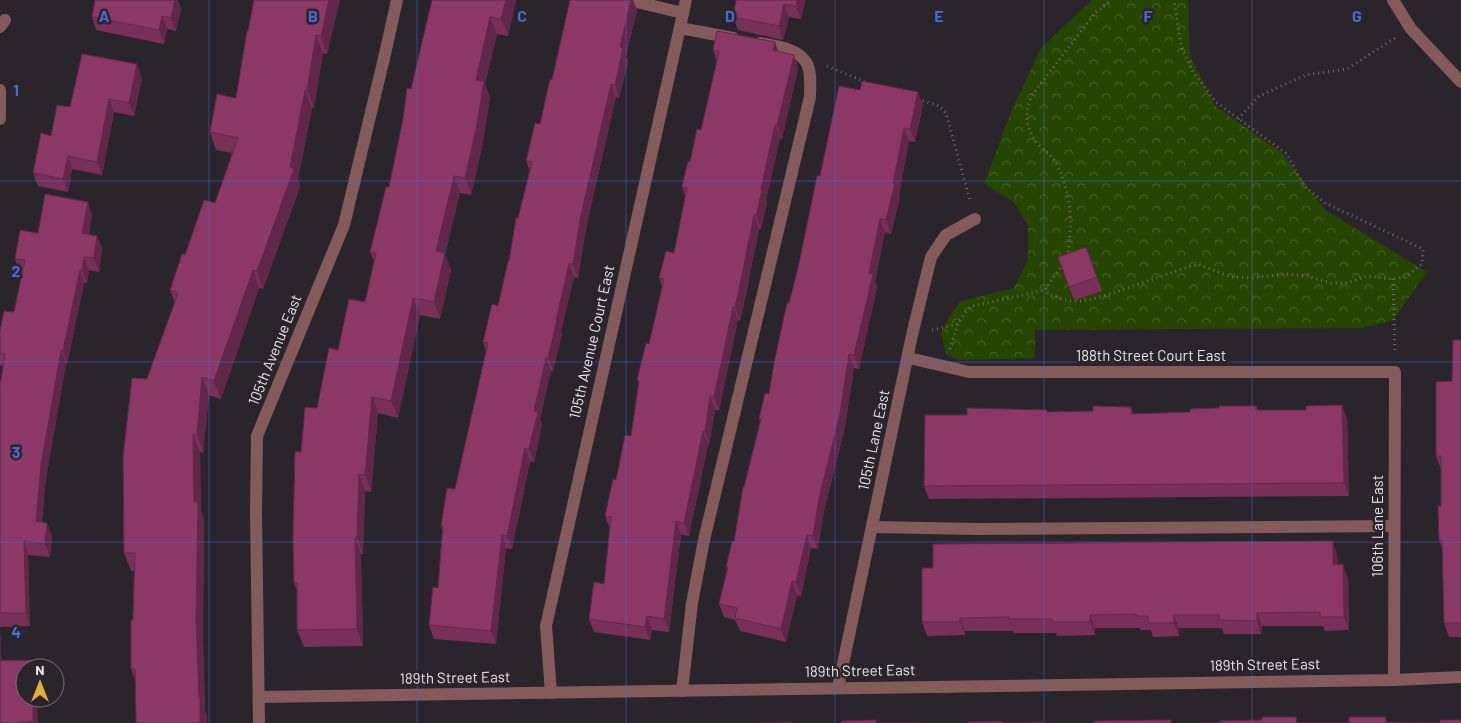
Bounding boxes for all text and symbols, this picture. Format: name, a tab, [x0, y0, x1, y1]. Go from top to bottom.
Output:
text: A	[99, 6, 110, 25]
text: B	[308, 6, 318, 25]
text: C	[517, 6, 527, 25]
text: D	[725, 6, 735, 25]
text: E	[934, 6, 944, 25]
text: F	[1144, 6, 1153, 25]
text: G	[1352, 6, 1362, 25]
text: 1	[13, 80, 19, 99]
text: 2	[12, 261, 21, 280]
street label: 105th Avenue Court East	[565, 263, 618, 421]
street label: 105th Avenue East	[244, 292, 305, 408]
street label: 188th Street Court East	[1076, 346, 1226, 364]
street label: 105th Lane East	[854, 388, 892, 492]
text: 3	[12, 442, 20, 461]
street label: 106th Lane East	[1368, 475, 1386, 577]
text: 4	[11, 622, 21, 641]
street label: 189th Street East	[1209, 654, 1321, 674]
north arrow	[15, 658, 65, 708]
street label: 189th Street East	[804, 660, 916, 680]
text: N	[35, 661, 45, 678]
street label: 189th Street East	[399, 667, 511, 687]

